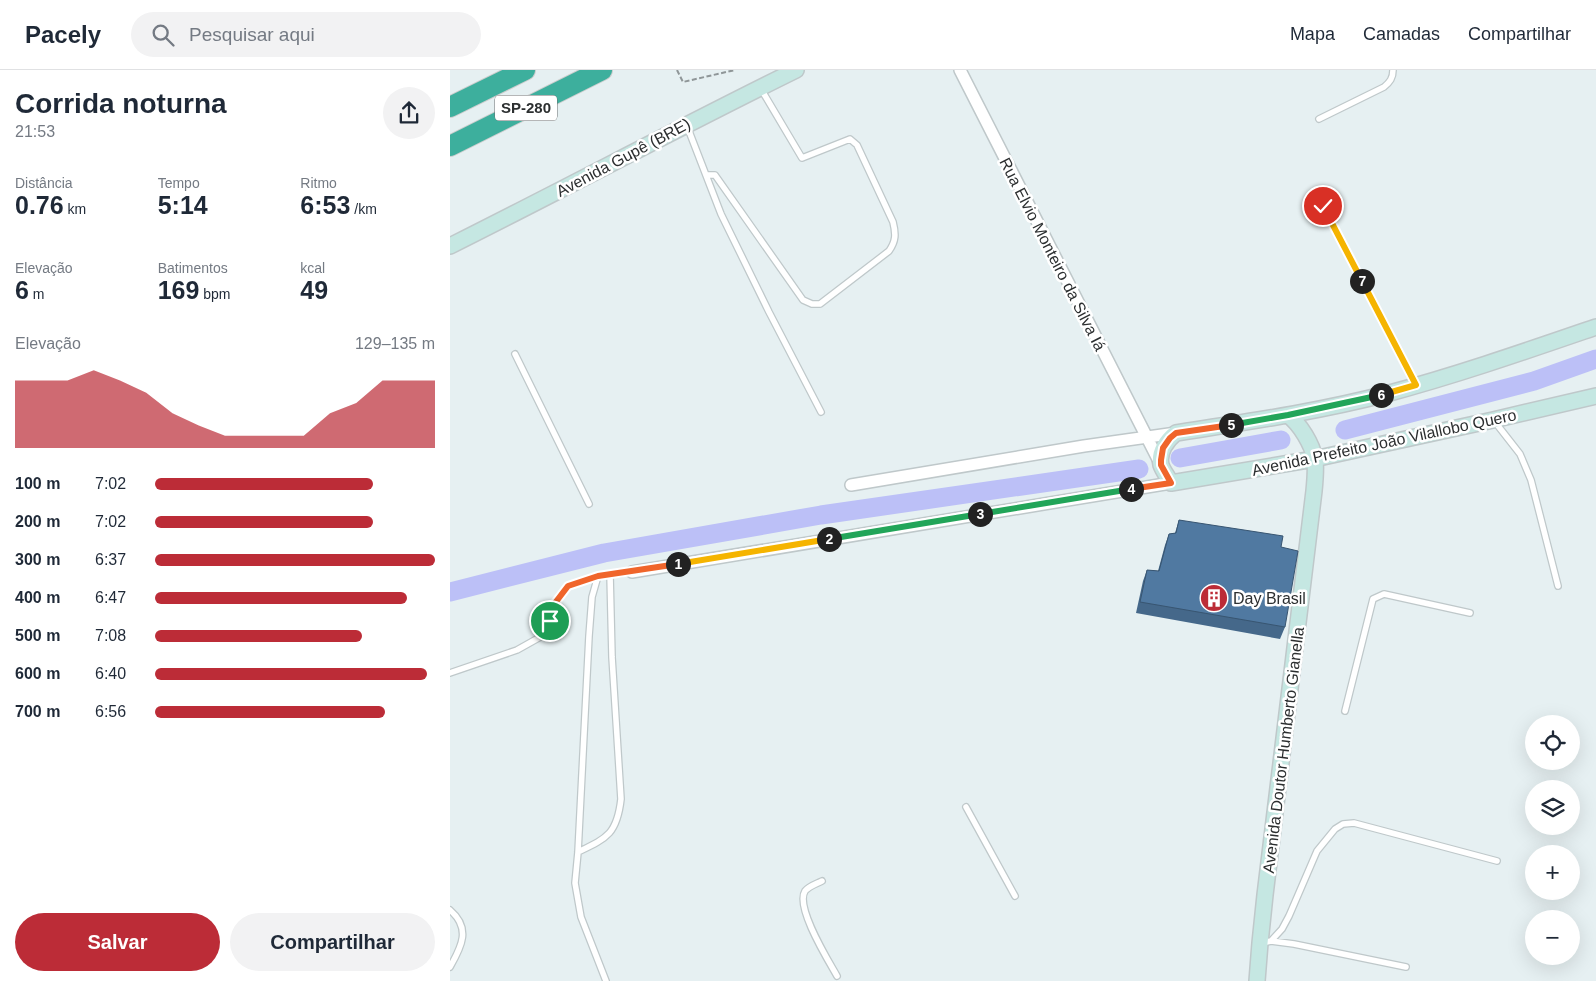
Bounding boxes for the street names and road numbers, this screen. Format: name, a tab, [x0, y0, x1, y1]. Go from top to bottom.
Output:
road number: SP-280	[495, 96, 557, 120]
street label: Avenida Gupê (BRE)	[553, 115, 693, 200]
street label: Rua Elvio Monteiro da Silva Iá	[996, 155, 1109, 354]
street label: Avenida Prefeito João Vilallobo Quero	[1250, 406, 1518, 479]
street label: Avenida Doutor Humberto Gianella	[1260, 626, 1307, 874]

